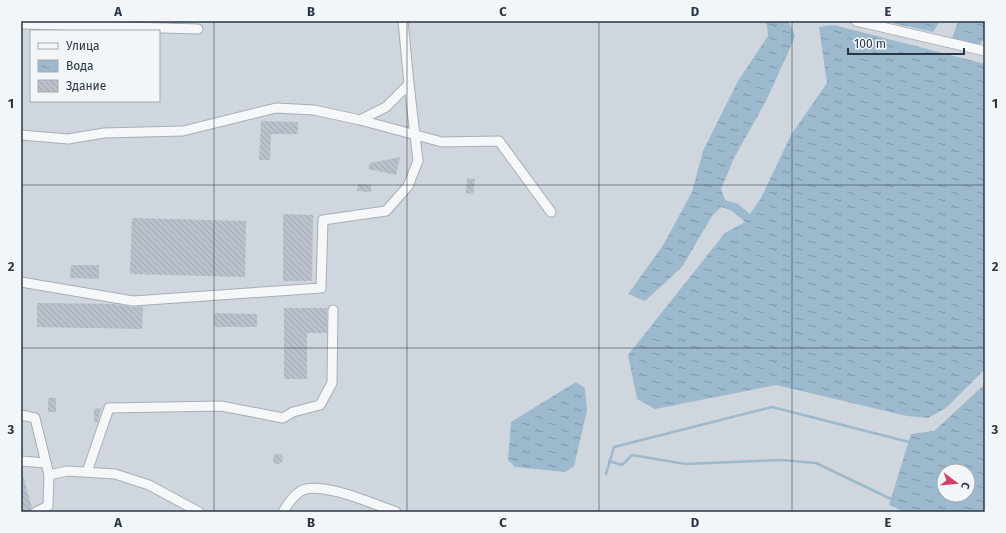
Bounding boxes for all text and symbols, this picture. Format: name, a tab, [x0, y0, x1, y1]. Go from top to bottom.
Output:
text: A	[113, 4, 122, 19]
text: B	[307, 4, 315, 19]
text: C	[499, 4, 507, 19]
text: D	[691, 4, 700, 19]
text: E	[885, 4, 892, 19]
legend	[30, 30, 160, 102]
scale bar	[848, 30, 964, 56]
text: 100 m	[854, 37, 886, 51]
text: Улица	[66, 39, 100, 53]
text: Вода	[66, 59, 93, 73]
text: Здание	[66, 79, 106, 93]
text: 1	[8, 96, 14, 111]
text: 1	[992, 96, 998, 111]
text: 2	[8, 259, 15, 274]
text: 2	[992, 259, 999, 274]
text: 3	[7, 422, 15, 437]
text: 3	[991, 422, 999, 437]
north arrow	[936, 463, 976, 503]
text: С	[958, 481, 972, 491]
text: A	[113, 515, 122, 530]
text: B	[307, 515, 315, 530]
text: C	[499, 515, 507, 530]
text: D	[691, 515, 700, 530]
text: E	[885, 515, 892, 530]

